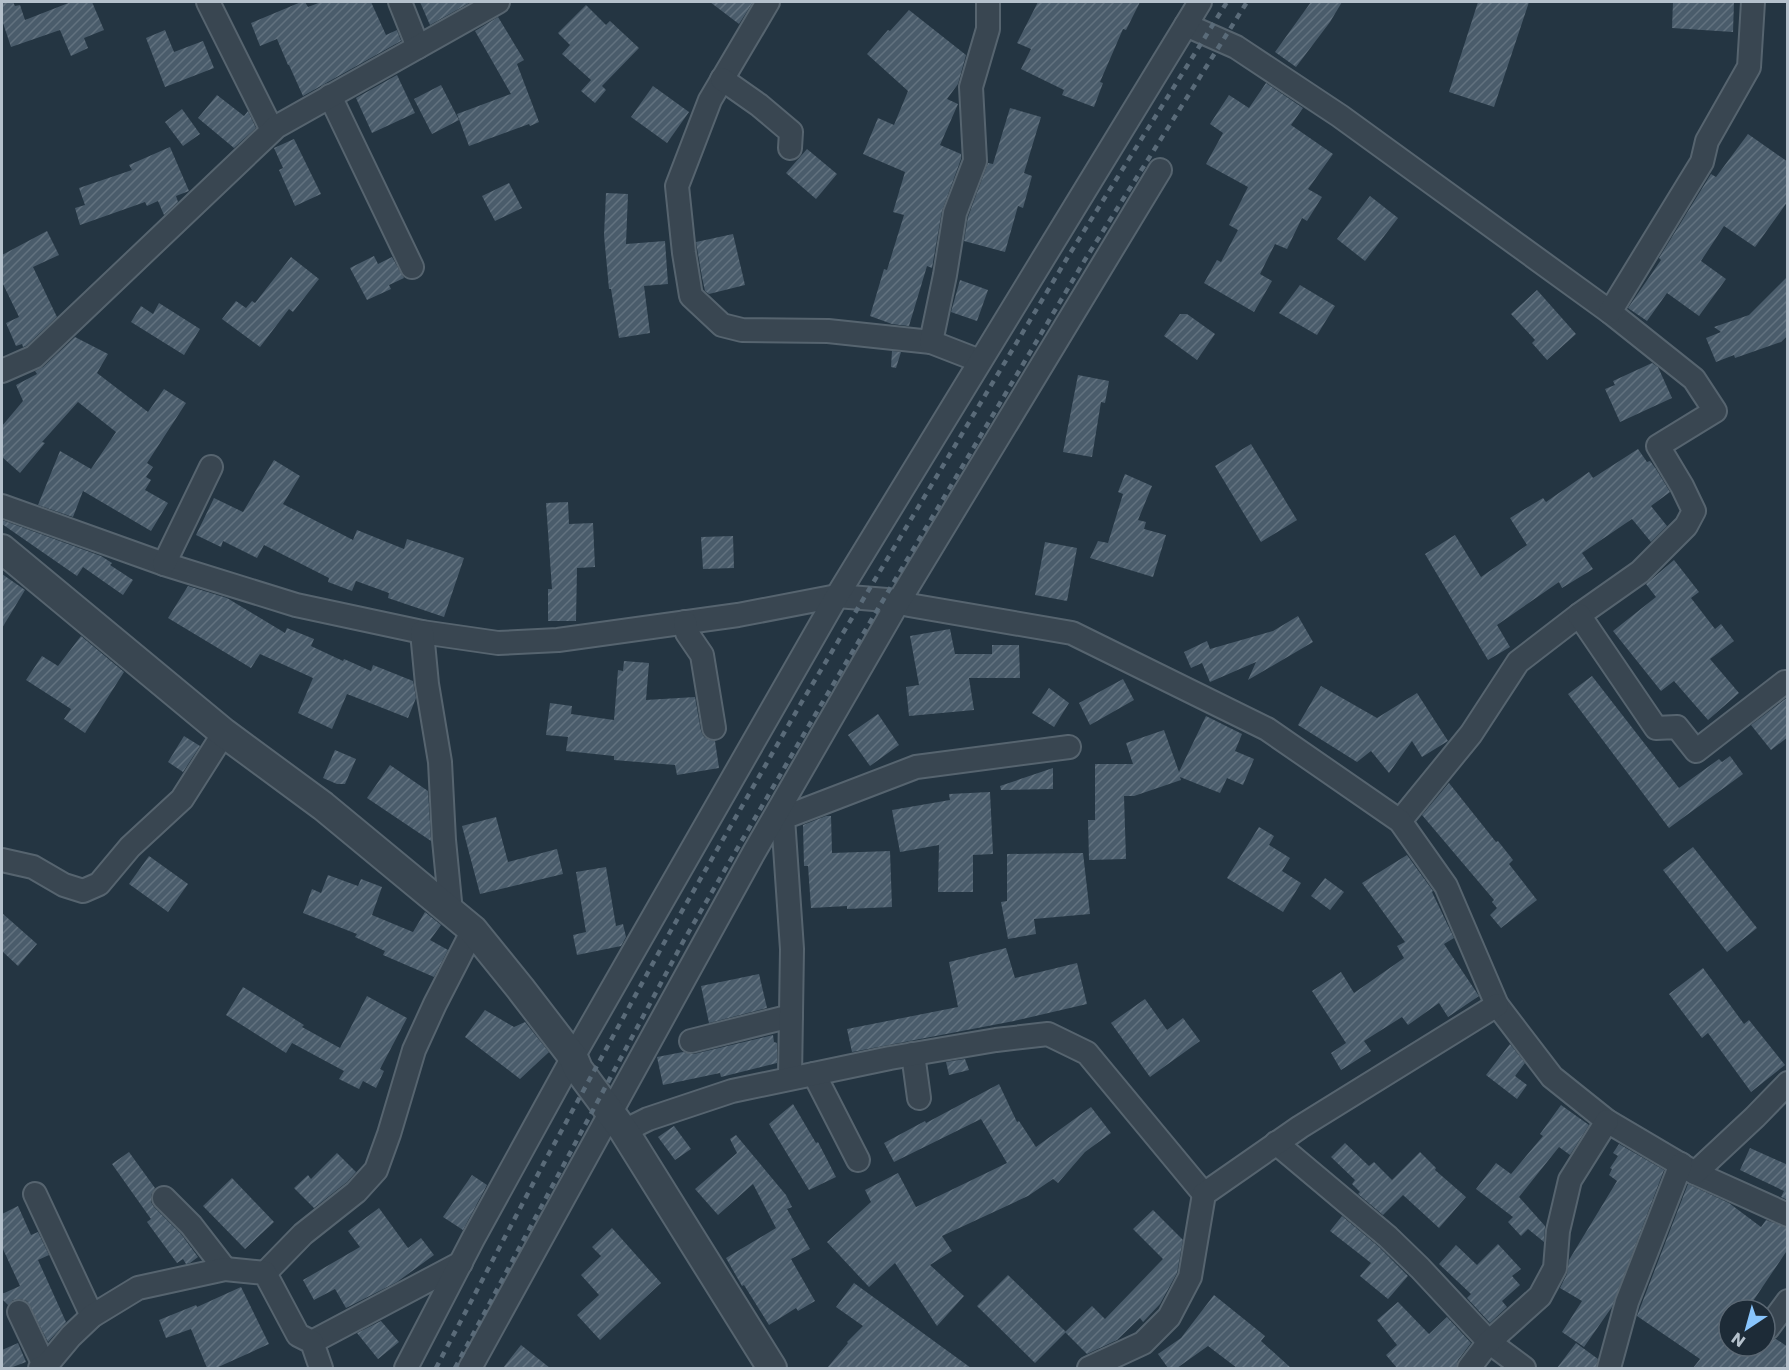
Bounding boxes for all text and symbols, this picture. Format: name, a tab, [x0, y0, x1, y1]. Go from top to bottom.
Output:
north arrow	[1717, 1298, 1777, 1358]
text: N	[1727, 1327, 1750, 1353]

